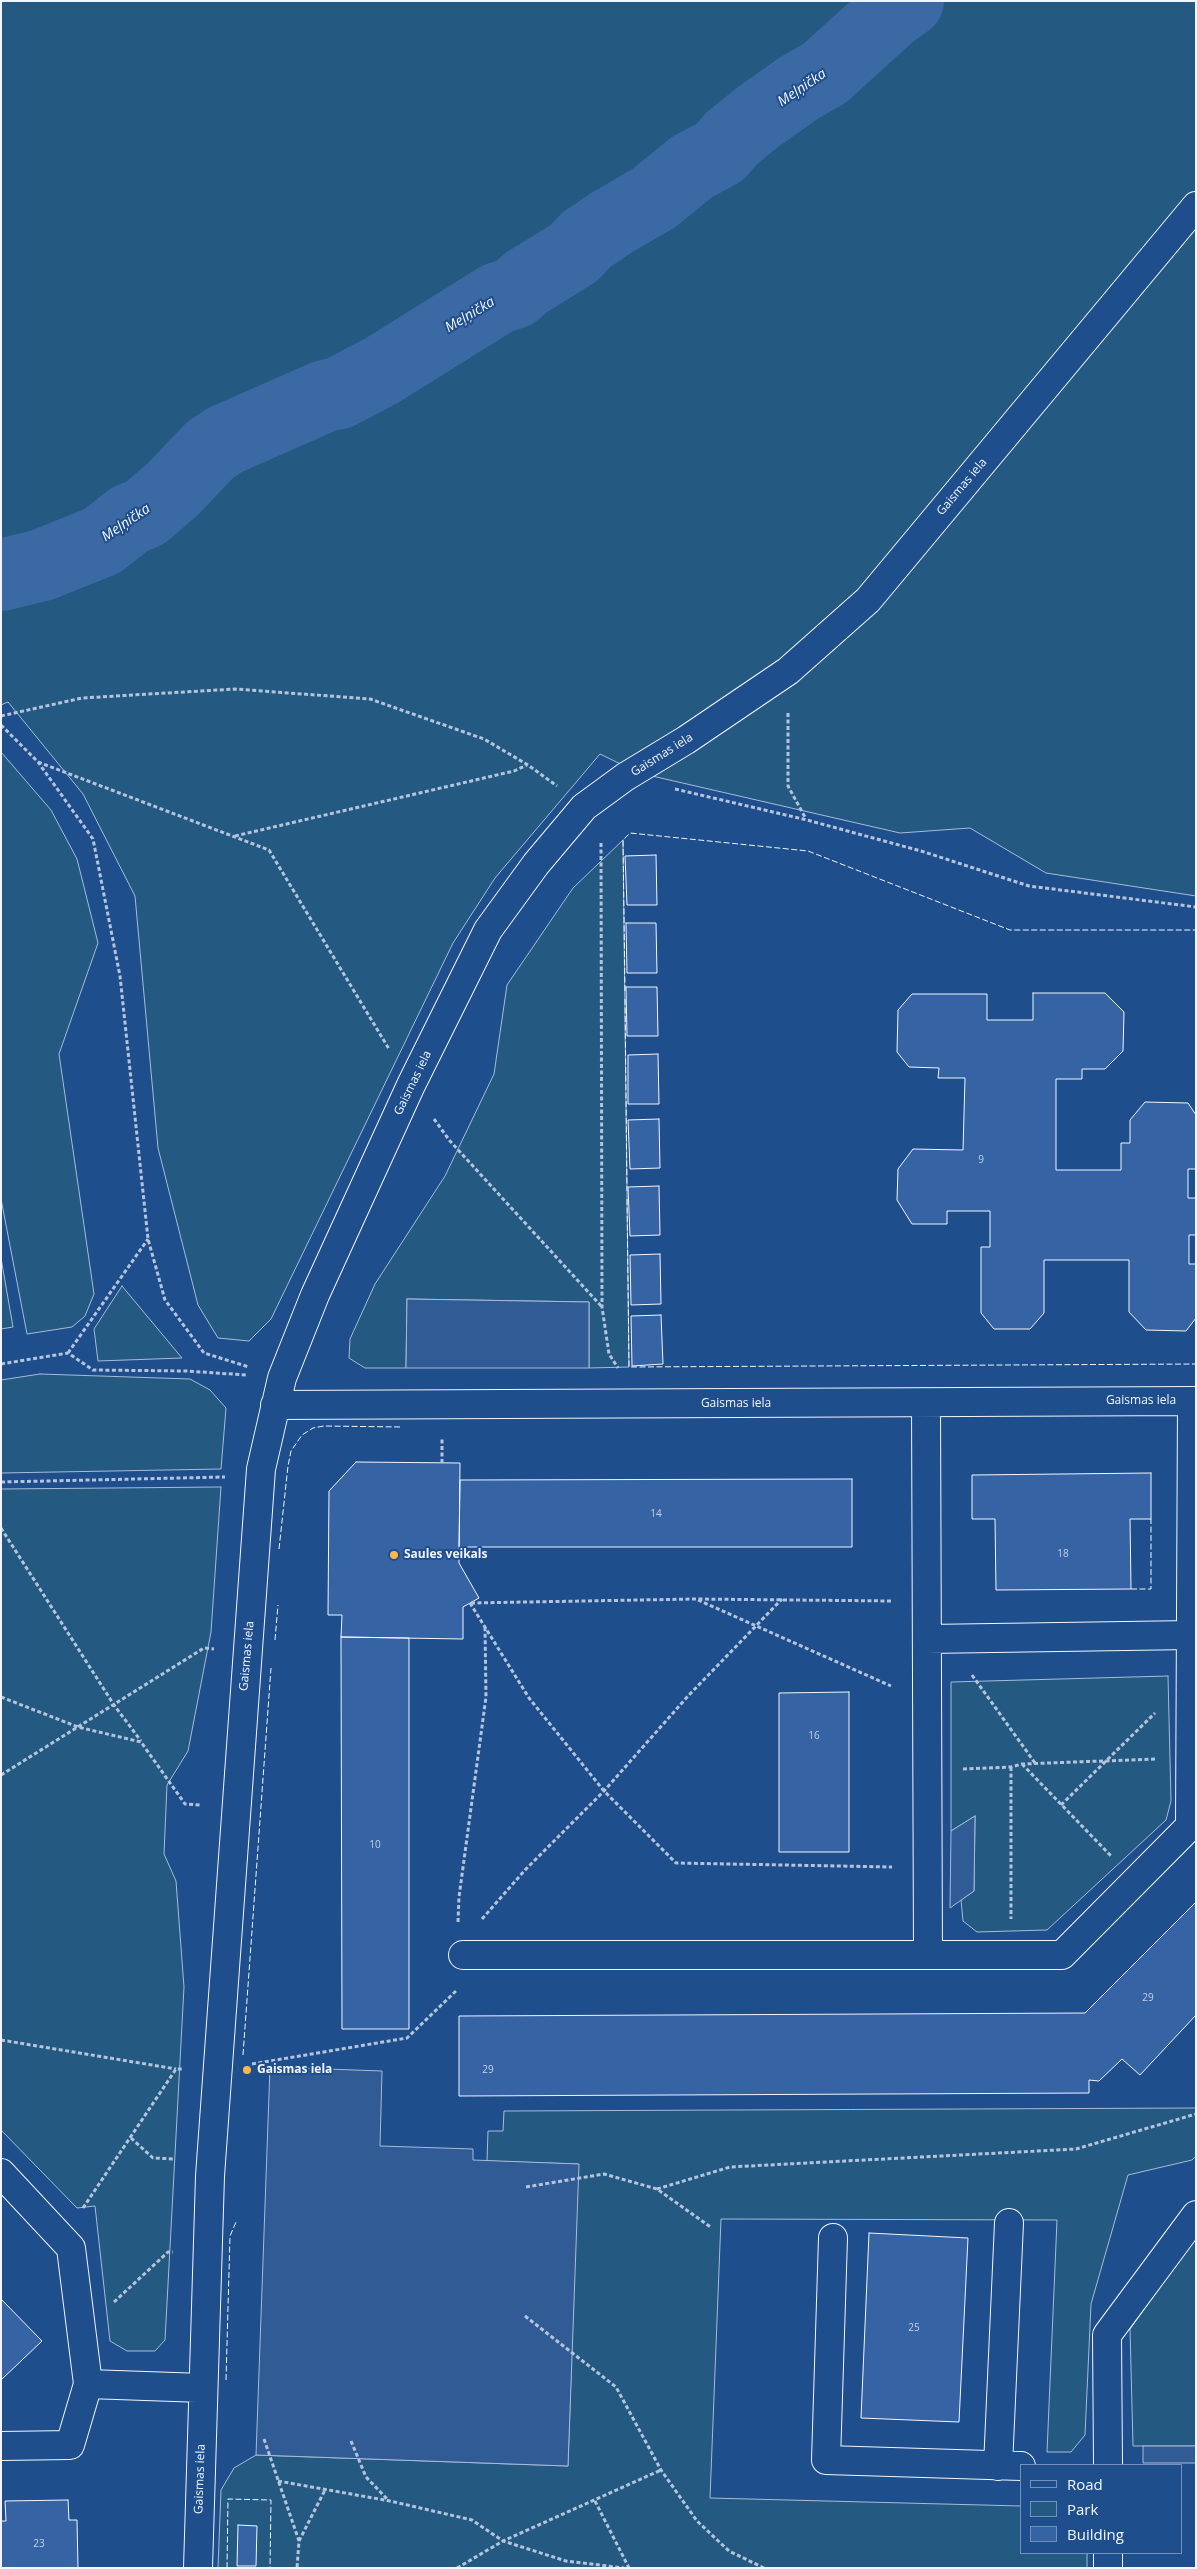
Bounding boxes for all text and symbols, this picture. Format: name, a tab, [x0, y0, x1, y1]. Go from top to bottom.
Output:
water label: Meļņička	[775, 66, 829, 110]
water label: Meļņička	[442, 294, 498, 336]
street label: Gaismas iela	[934, 455, 990, 519]
water label: Meļņička	[99, 501, 153, 545]
street label: Gaismas iela	[628, 730, 696, 780]
street label: Gaismas iela	[391, 1048, 435, 1118]
house number: 9	[978, 1154, 984, 1166]
street label: Gaismas iela	[1106, 1394, 1176, 1408]
street label: Gaismas iela	[701, 1397, 771, 1411]
house number: 14	[650, 1508, 662, 1520]
place label: Saules veikals	[404, 1548, 487, 1562]
house number: 18	[1057, 1548, 1069, 1560]
marker: Saules veikals	[388, 1549, 400, 1561]
street label: Gaismas iela	[237, 1620, 257, 1692]
house number: 16	[808, 1730, 820, 1742]
house number: 10	[369, 1839, 381, 1851]
house number: 29	[1142, 1992, 1154, 2004]
place label: Gaismas iela	[257, 2063, 332, 2077]
marker: Gaismas iela	[241, 2064, 253, 2076]
house number: 29	[482, 2064, 494, 2076]
house number: 25	[908, 2322, 920, 2334]
street label: Gaismas iela	[192, 2444, 208, 2514]
legend	[1020, 2464, 1182, 2554]
text: Road	[1067, 2474, 1103, 2494]
text: Park	[1067, 2499, 1098, 2519]
text: Building	[1067, 2524, 1124, 2544]
house number: 23	[33, 2538, 45, 2550]

